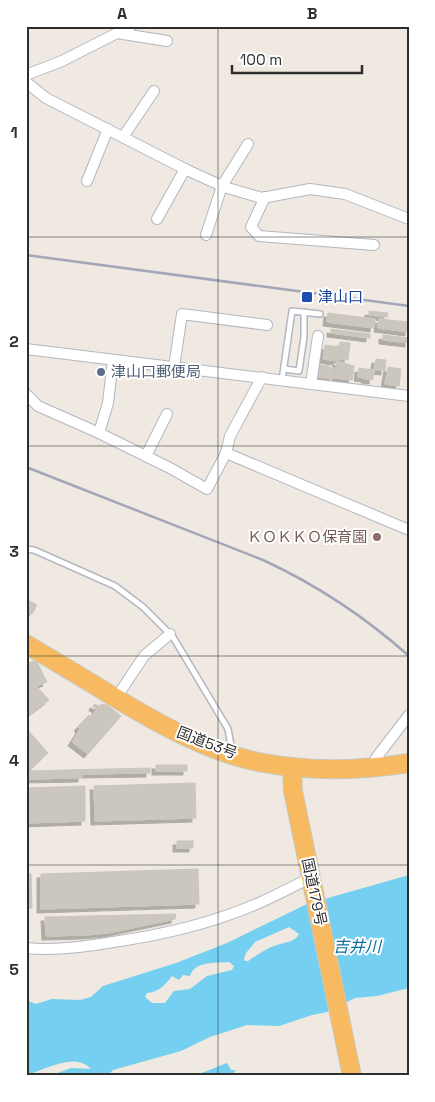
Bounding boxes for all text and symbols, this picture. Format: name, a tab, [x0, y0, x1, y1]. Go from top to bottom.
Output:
text: A	[117, 3, 127, 24]
text: B	[307, 3, 317, 24]
scale bar	[232, 42, 362, 74]
text: 100 m	[240, 50, 282, 69]
text: 1	[10, 122, 18, 143]
place label: 津山口	[318, 287, 363, 306]
marker: 津山口	[300, 290, 314, 304]
text: 2	[9, 331, 19, 352]
place label: 津山口郵便局	[111, 362, 201, 381]
marker: 津山口郵便局	[95, 366, 107, 378]
place label: ＫＯＫＫＯ保育園	[247, 527, 367, 546]
marker: ＫＯＫＫＯ保育園	[371, 531, 383, 543]
text: 3	[9, 541, 19, 562]
street label: 国道53号	[174, 722, 240, 763]
text: 4	[9, 750, 19, 771]
street label: 国道179号	[298, 856, 331, 928]
water label: 吉井川	[333, 936, 383, 957]
text: 5	[9, 959, 19, 980]

